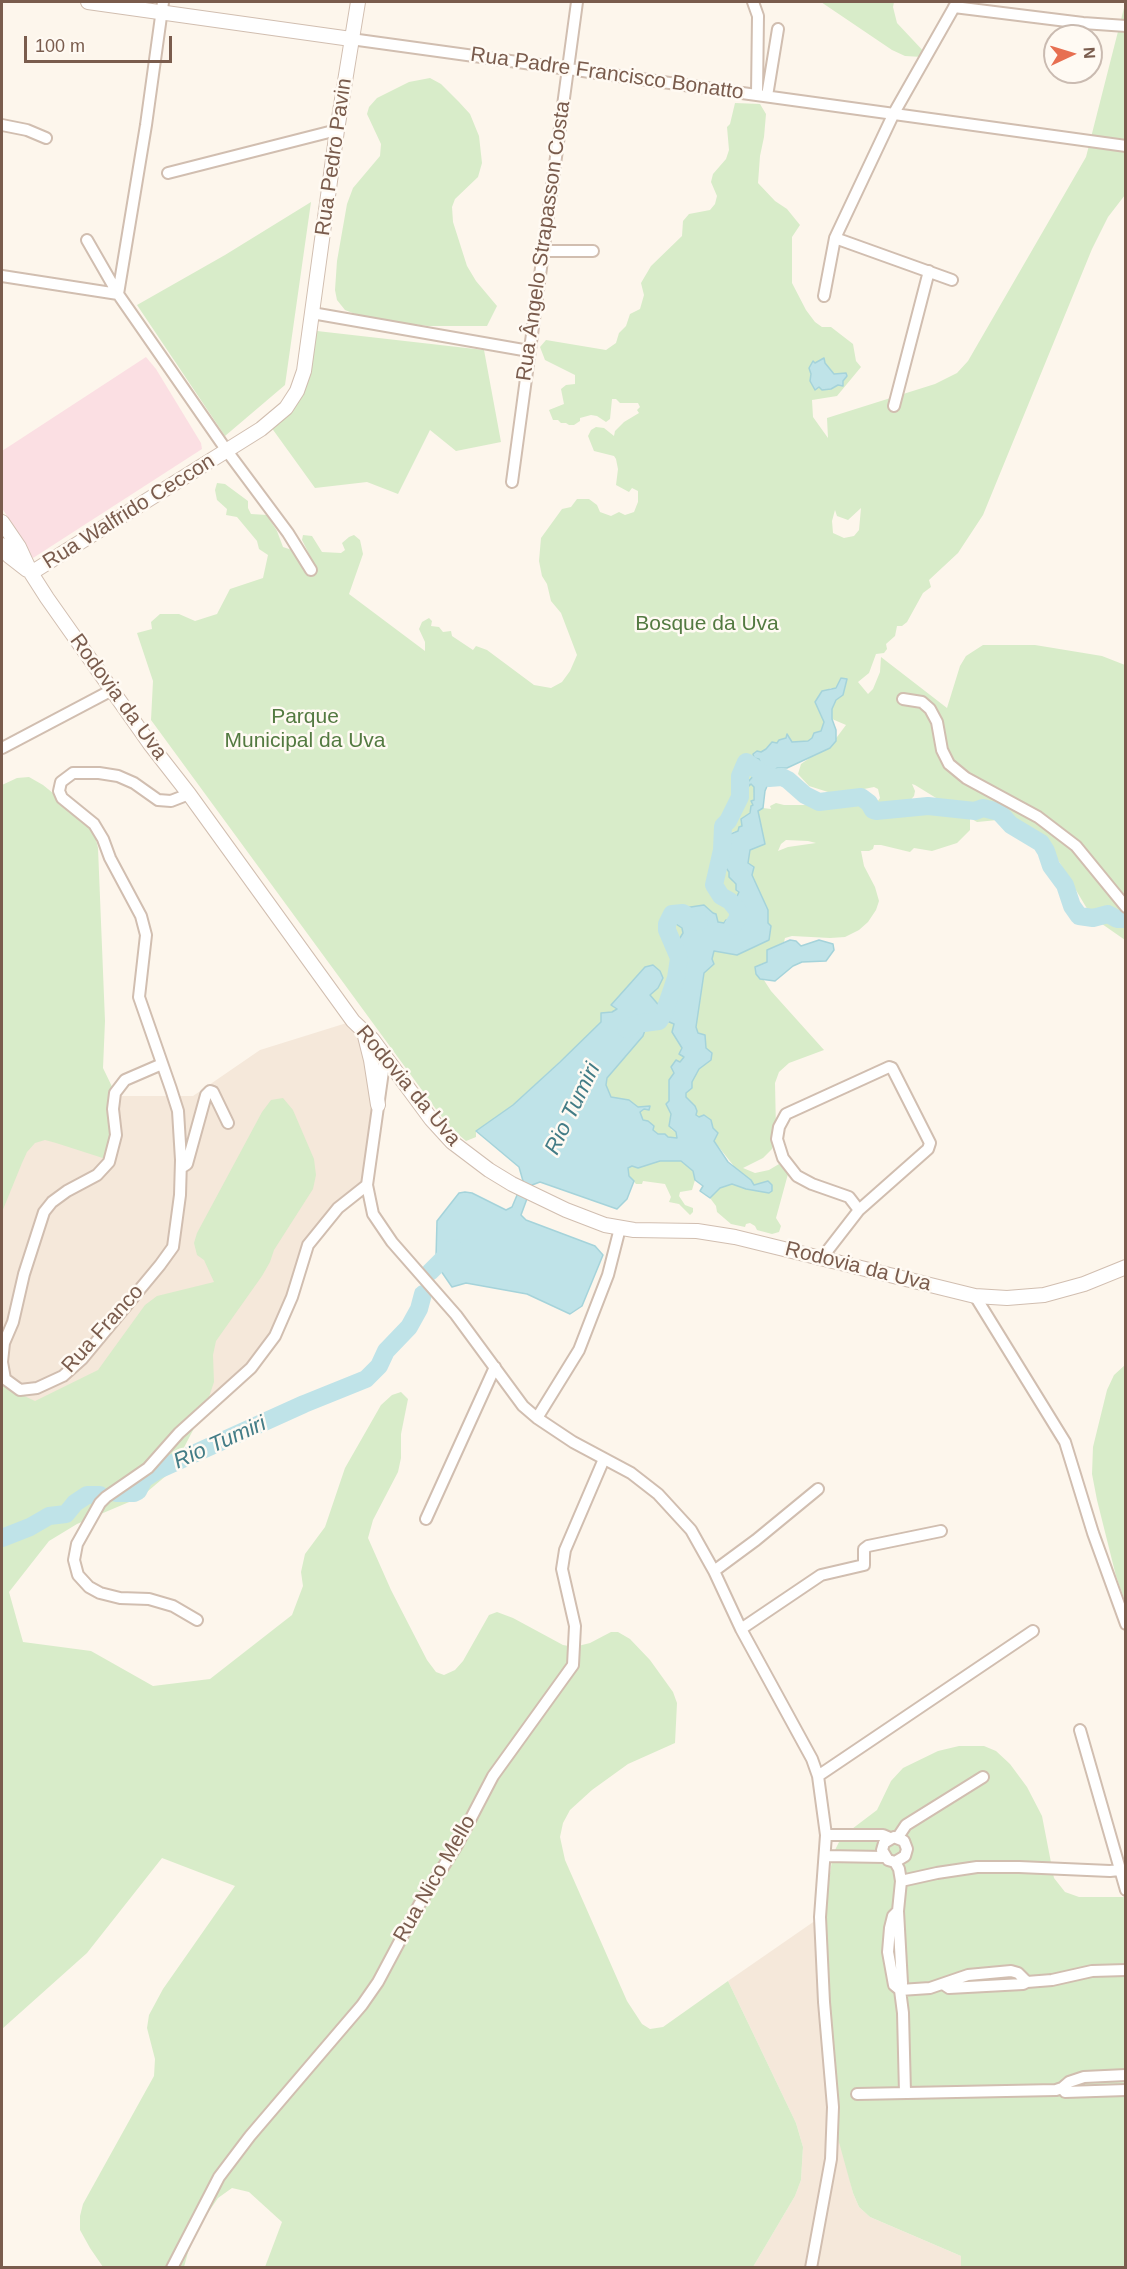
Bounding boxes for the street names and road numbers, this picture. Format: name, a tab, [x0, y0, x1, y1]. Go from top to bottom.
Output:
street label: Rua Padre Francisco Bonatto	[469, 42, 745, 106]
street label: Rua Pedro Pavin	[310, 77, 358, 237]
street label: Rua Ângelo Strapasson Costa	[512, 99, 576, 383]
street label: Rua Walfrido Ceccon	[39, 449, 219, 575]
street label: Rodovia da Uva	[64, 629, 172, 765]
street label: Rodovia da Uva	[350, 1021, 466, 1151]
street label: Rodovia da Uva	[782, 1237, 934, 1297]
street label: Rua Franco	[57, 1280, 149, 1378]
street label: Rua Nico Mello	[388, 1811, 482, 1947]

